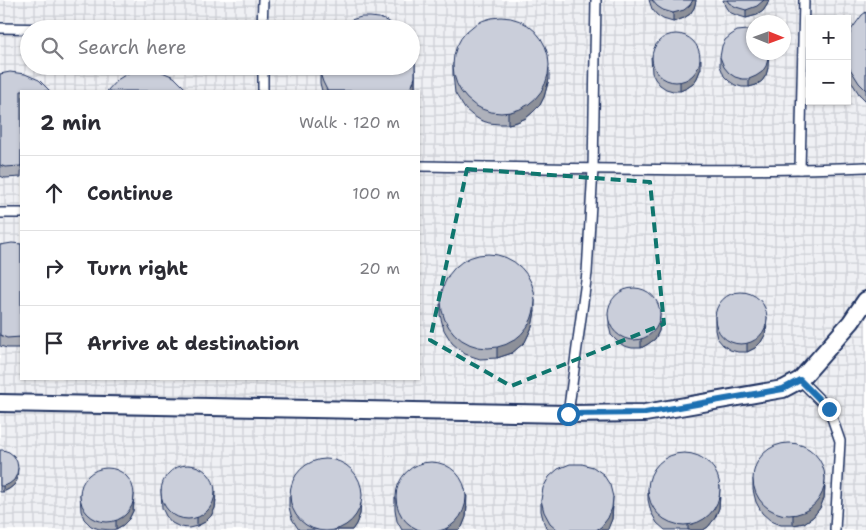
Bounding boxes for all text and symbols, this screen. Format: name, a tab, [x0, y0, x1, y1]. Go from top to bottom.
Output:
north arrow	[746, 15, 791, 60]
map controls	[806, 15, 851, 105]
button: +	[806, 15, 851, 60]
search box	[20, 20, 420, 75]
icon: search	[38, 34, 66, 62]
text: Search here	[78, 35, 187, 60]
button: −	[806, 60, 851, 105]
text: 2 min	[40, 109, 101, 137]
text: Walk · 120 m	[299, 112, 400, 133]
icon: ahead	[40, 179, 68, 207]
text: Continue	[87, 181, 173, 206]
text: 100 m	[352, 183, 400, 204]
icon: right	[40, 254, 68, 282]
text: Turn right	[87, 256, 188, 281]
text: 20 m	[359, 258, 400, 279]
icon: arrive	[40, 329, 68, 357]
text: Arrive at destination	[87, 331, 299, 356]
route end	[818, 398, 841, 421]
route start	[557, 403, 580, 426]

